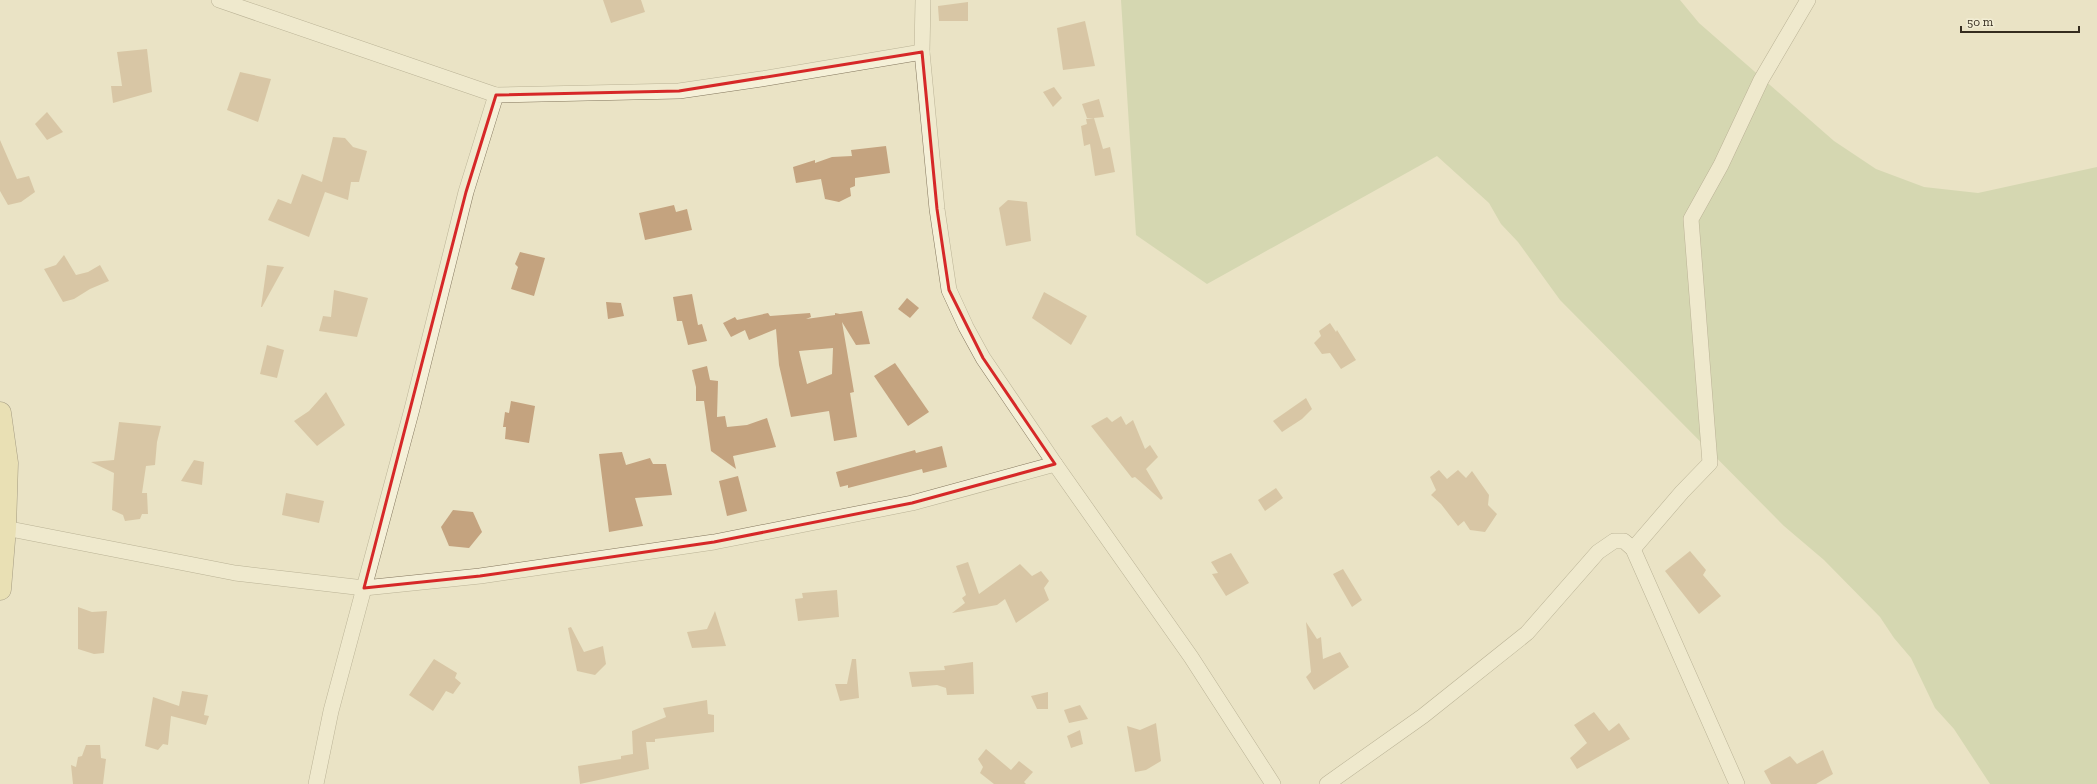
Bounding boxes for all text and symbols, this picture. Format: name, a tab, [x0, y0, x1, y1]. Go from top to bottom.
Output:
scale bar	[1961, 8, 2079, 34]
text: 50 m	[1967, 15, 1994, 29]

